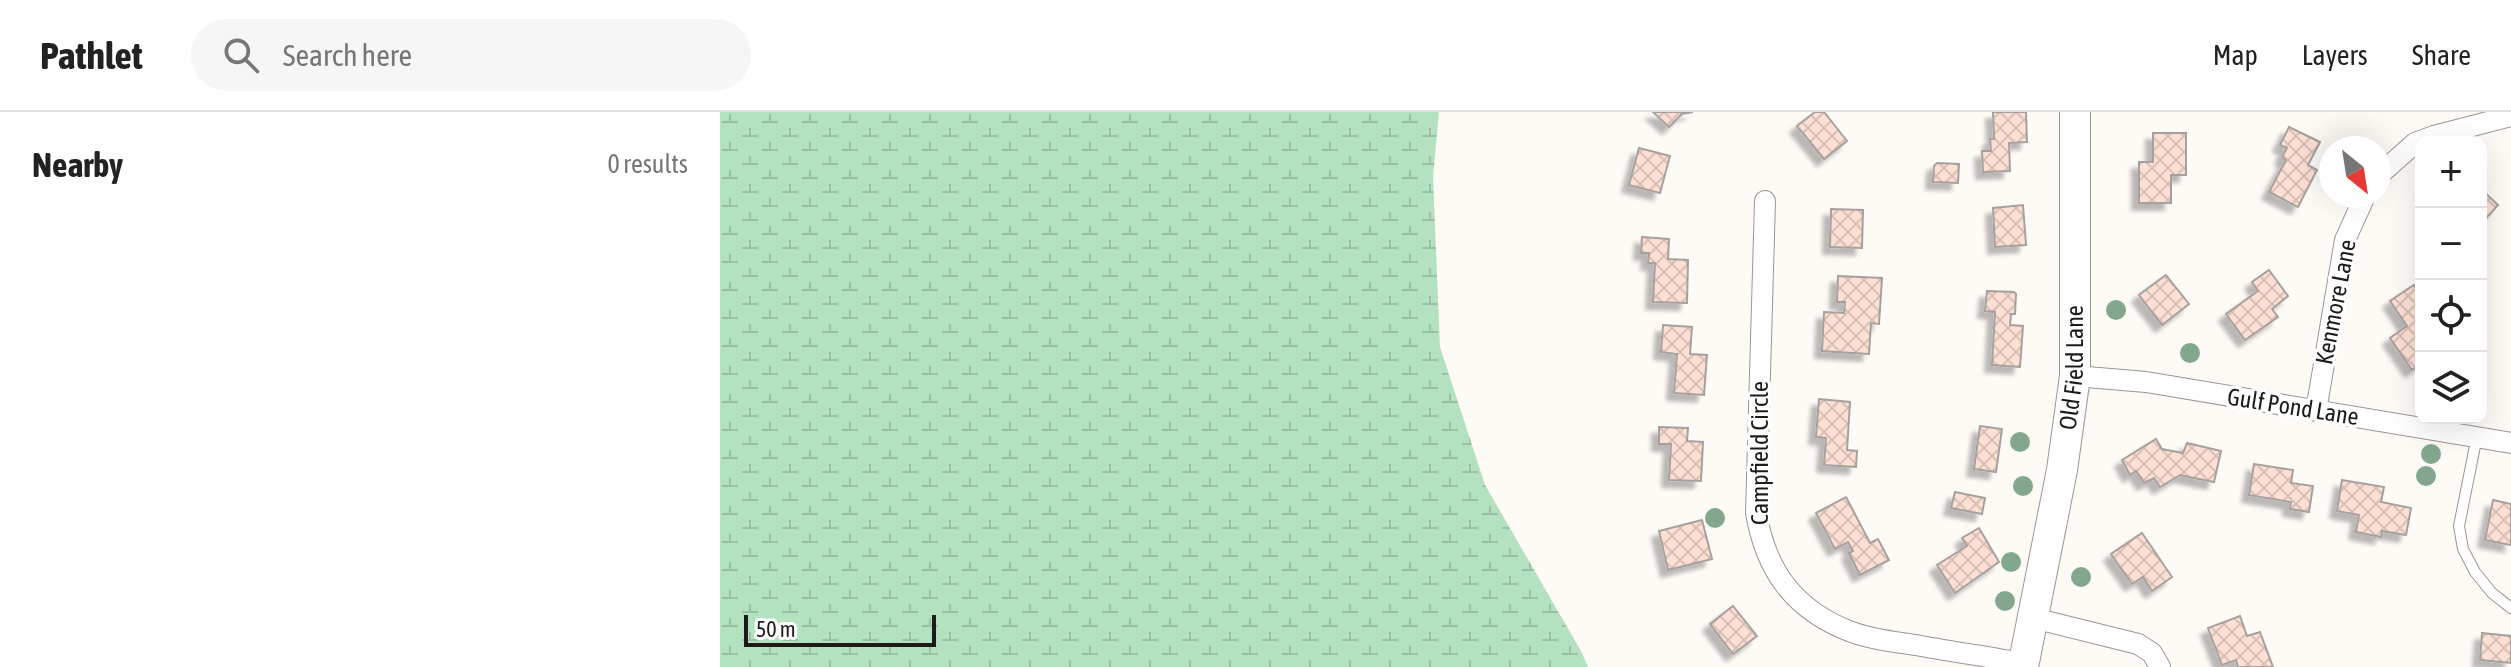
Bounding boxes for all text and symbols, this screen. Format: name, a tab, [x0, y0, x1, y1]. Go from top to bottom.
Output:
search box	[191, 19, 751, 91]
icon: search	[219, 33, 263, 77]
text: Pathlet	[40, 34, 143, 77]
text: Search here	[283, 38, 412, 72]
text: Map	[2213, 39, 2258, 71]
text: Layers	[2302, 39, 2368, 71]
text: Share	[2412, 39, 2471, 71]
north arrow	[2319, 136, 2391, 208]
map controls	[2415, 136, 2487, 424]
button: +	[2415, 136, 2487, 208]
text: Nearby	[32, 145, 123, 184]
text: 0 results	[607, 149, 688, 179]
button: −	[2415, 208, 2487, 280]
street label: Kenmore Lane	[2310, 237, 2361, 367]
button: locate	[2415, 280, 2487, 352]
street label: Old Field Lane	[2054, 305, 2088, 431]
button: layers	[2415, 352, 2487, 424]
street label: Campfield Circle	[1746, 381, 1773, 525]
street label: Gulf Pond Lane	[2225, 383, 2361, 430]
scale bar	[744, 611, 936, 647]
text: 50 m	[756, 616, 796, 642]

